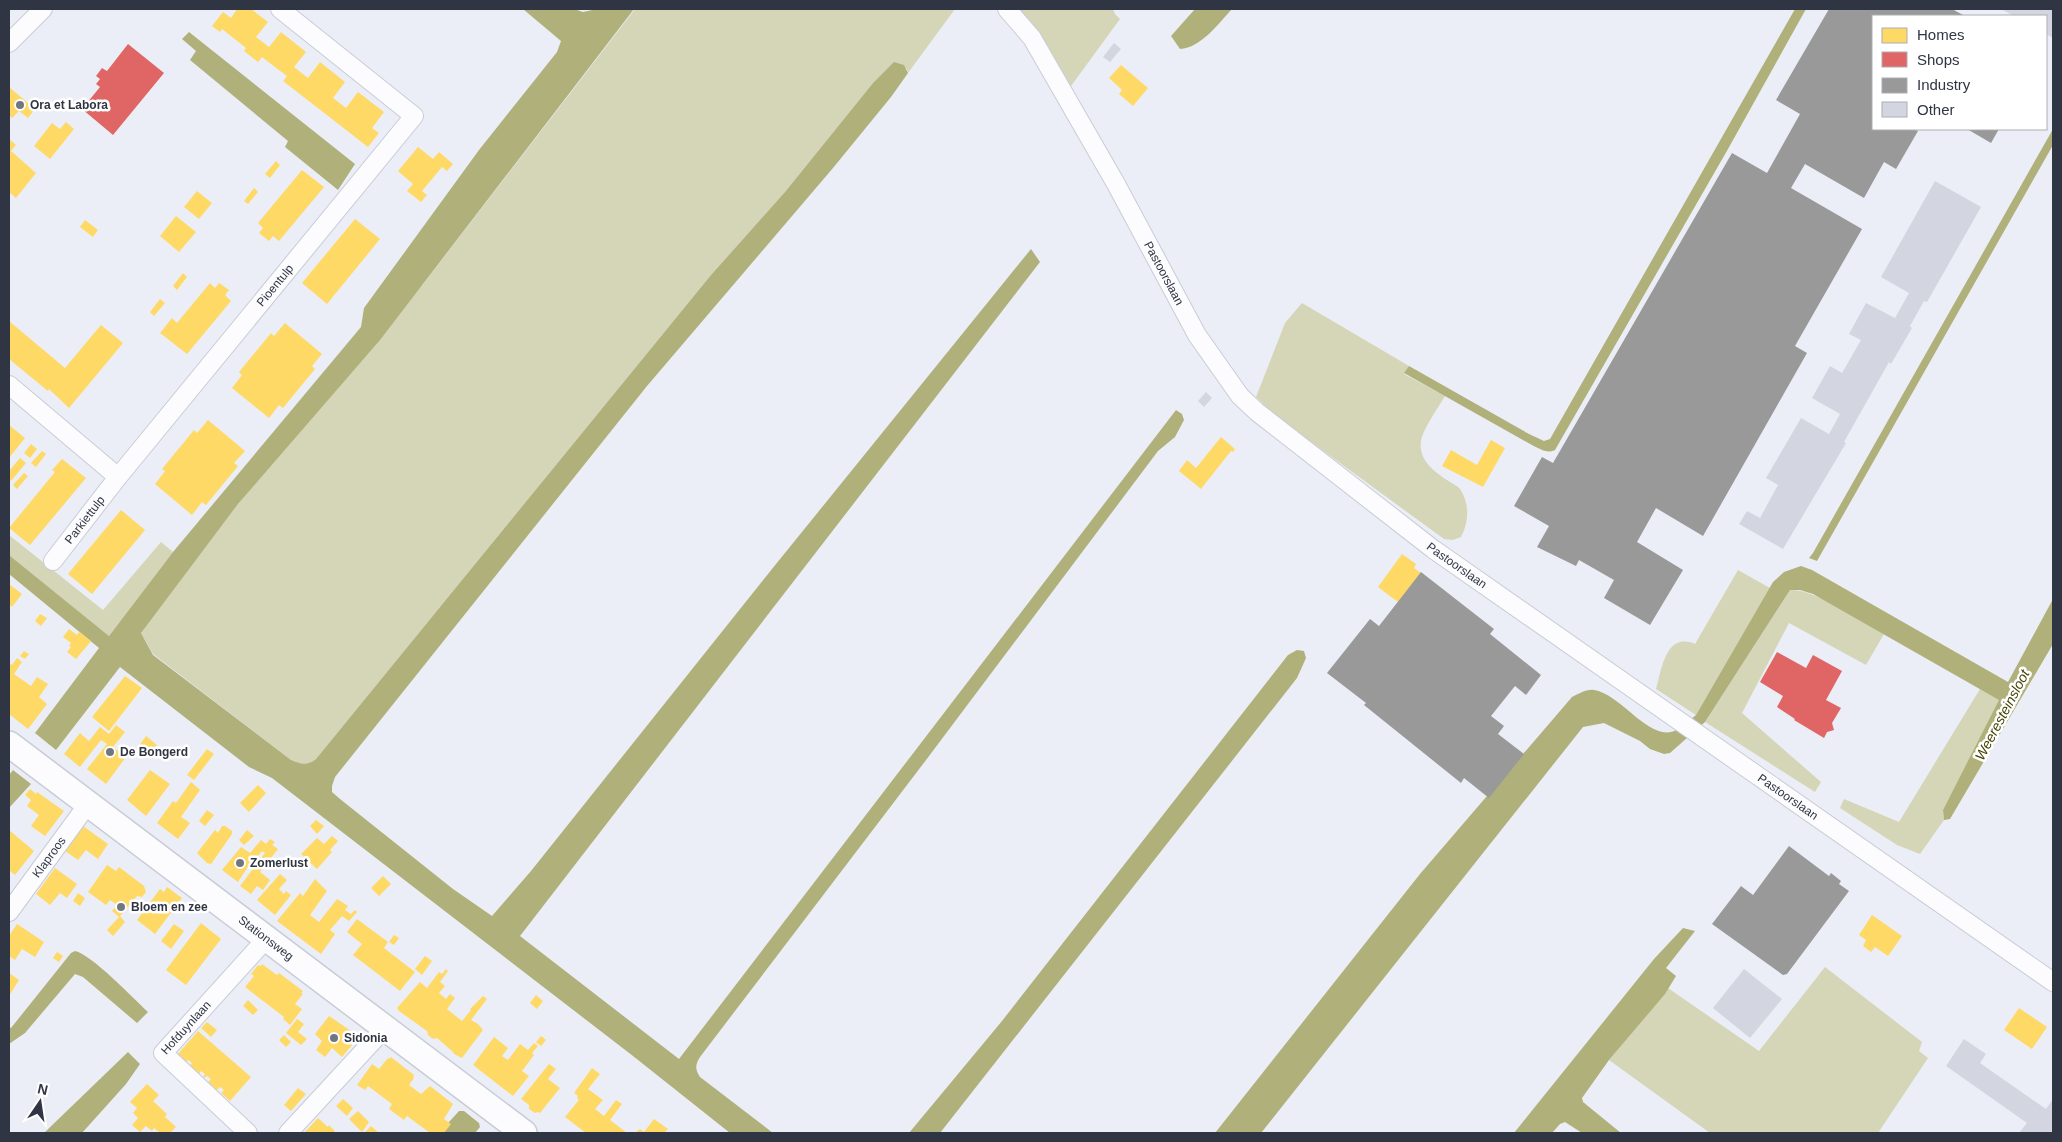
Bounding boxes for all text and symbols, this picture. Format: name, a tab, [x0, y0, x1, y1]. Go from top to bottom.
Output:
legend	[1872, 15, 2047, 130]
text: Homes	[1917, 26, 1965, 43]
text: Shops	[1917, 51, 1960, 68]
text: Industry	[1917, 76, 1971, 93]
place label: Ora et Labora	[30, 98, 108, 112]
marker: Ora et Labora	[14, 99, 26, 111]
text: Other	[1917, 101, 1955, 118]
street label: Pastoorslaan	[1141, 239, 1187, 307]
street label: Pioentulp	[254, 261, 297, 309]
street label: Parkiettulp	[62, 493, 108, 547]
street label: Pastoorslaan	[1424, 540, 1489, 591]
water label: Weeresteinsloot	[1971, 666, 2033, 763]
place label: De Bongerd	[120, 745, 188, 759]
marker: De Bongerd	[104, 746, 116, 758]
street label: Pastoorslaan	[1755, 771, 1821, 823]
street label: Klaproos	[29, 834, 69, 880]
place label: Zomerlust	[250, 856, 308, 870]
marker: Zomerlust	[234, 857, 246, 869]
place label: Bloem en zee	[131, 900, 208, 914]
marker: Bloem en zee	[115, 901, 127, 913]
street label: Stationsweg	[236, 913, 296, 963]
street label: Hofduynlaan	[158, 998, 214, 1057]
place label: Sidonia	[344, 1031, 388, 1045]
marker: Sidonia	[328, 1032, 340, 1044]
north arrow	[15, 1077, 65, 1127]
text: N	[36, 1080, 50, 1098]

